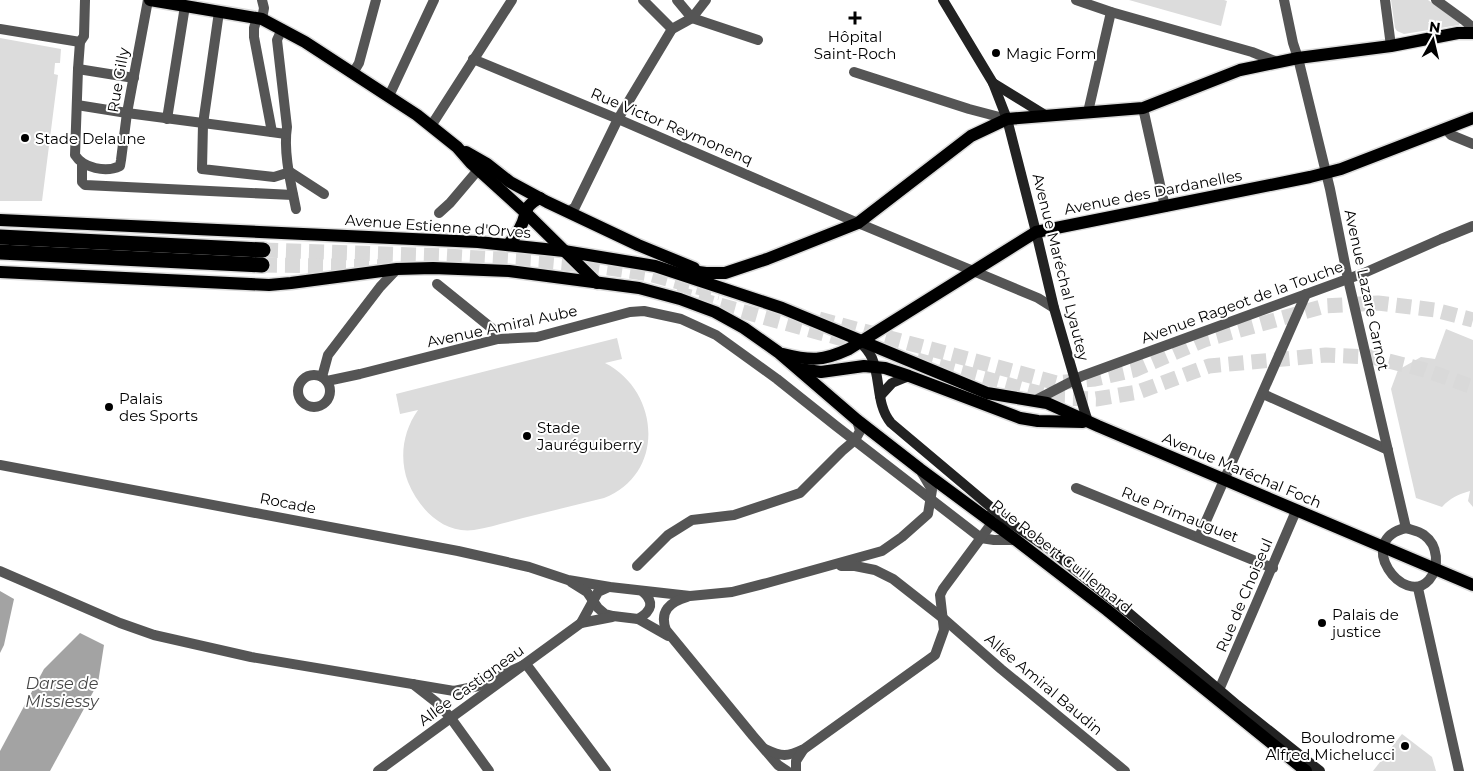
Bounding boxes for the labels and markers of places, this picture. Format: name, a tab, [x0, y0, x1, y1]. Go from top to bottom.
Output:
marker: Hôpital Saint-Roch	[848, 11, 862, 25]
place label: Hôpital Saint-Roch	[814, 27, 896, 63]
place label: Magic Form	[1006, 44, 1096, 63]
marker: Magic Form	[990, 47, 1002, 59]
place label: Stade Delaune	[35, 129, 146, 148]
marker: Stade Delaune	[19, 132, 31, 144]
place label: Palais des Sports	[119, 389, 198, 425]
marker: Palais des Sports	[103, 401, 115, 413]
place label: Stade Jauréguiberry	[536, 418, 643, 454]
marker: Stade Jauréguiberry	[521, 430, 533, 442]
place label: Palais de justice	[1330, 605, 1399, 641]
marker: Palais de justice	[1316, 617, 1328, 629]
place label: Boulodrome Alfred Michelucci	[1265, 728, 1395, 764]
marker: Boulodrome Alfred Michelucci	[1399, 740, 1411, 752]

